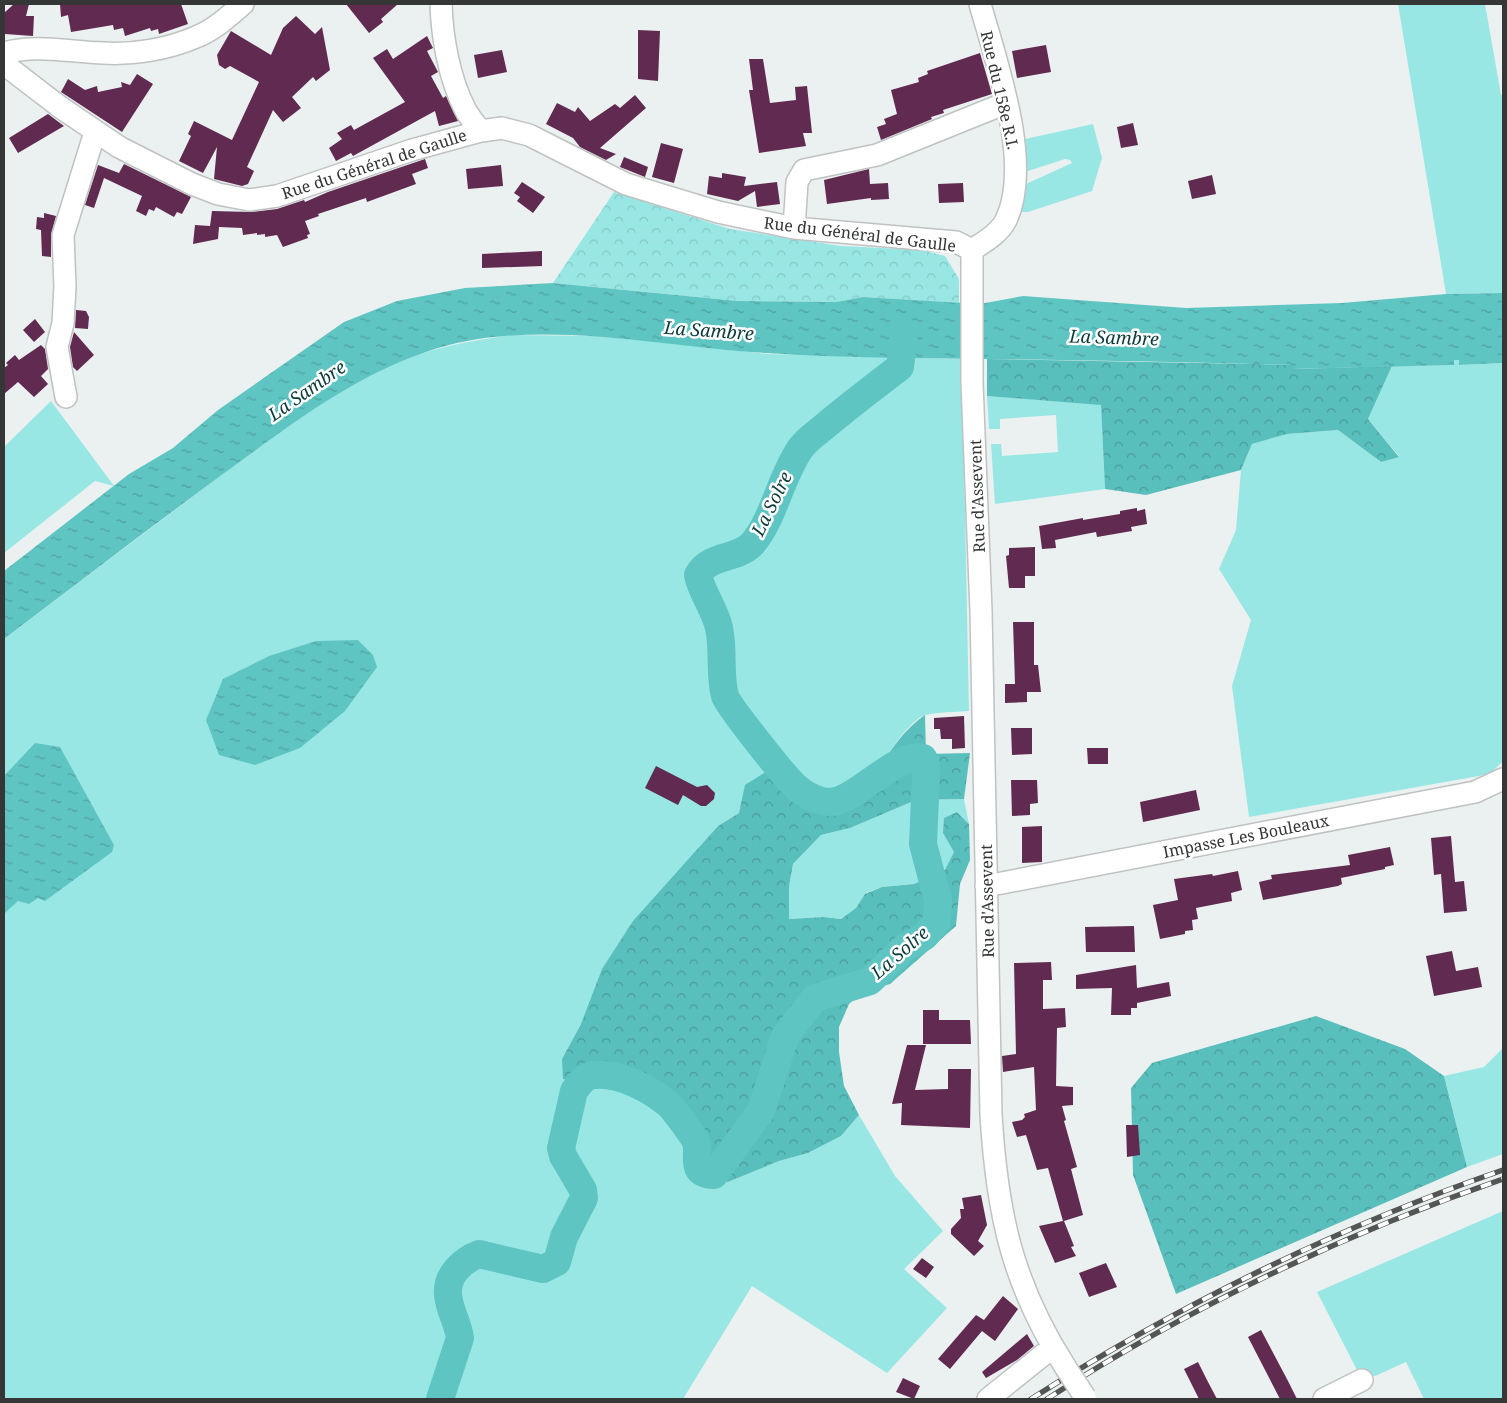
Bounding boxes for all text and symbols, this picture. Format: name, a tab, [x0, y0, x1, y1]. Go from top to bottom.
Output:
street label: Rue du 158e R.I.	[976, 28, 1024, 152]
street label: Rue du Général de Gaulle	[279, 124, 469, 204]
street label: Rue du Général de Gaulle	[763, 211, 957, 257]
water label: La Sambre	[662, 315, 755, 345]
water label: La Sambre	[1068, 323, 1159, 351]
water label: La Sambre	[262, 355, 350, 426]
street label: Rue d'Assevent	[964, 439, 990, 553]
water label: La Solre	[745, 467, 797, 541]
street label: Impasse Les Bouleaux	[1161, 809, 1332, 863]
street label: Rue d'Assevent	[975, 844, 999, 958]
water label: La Solre	[865, 921, 933, 985]

